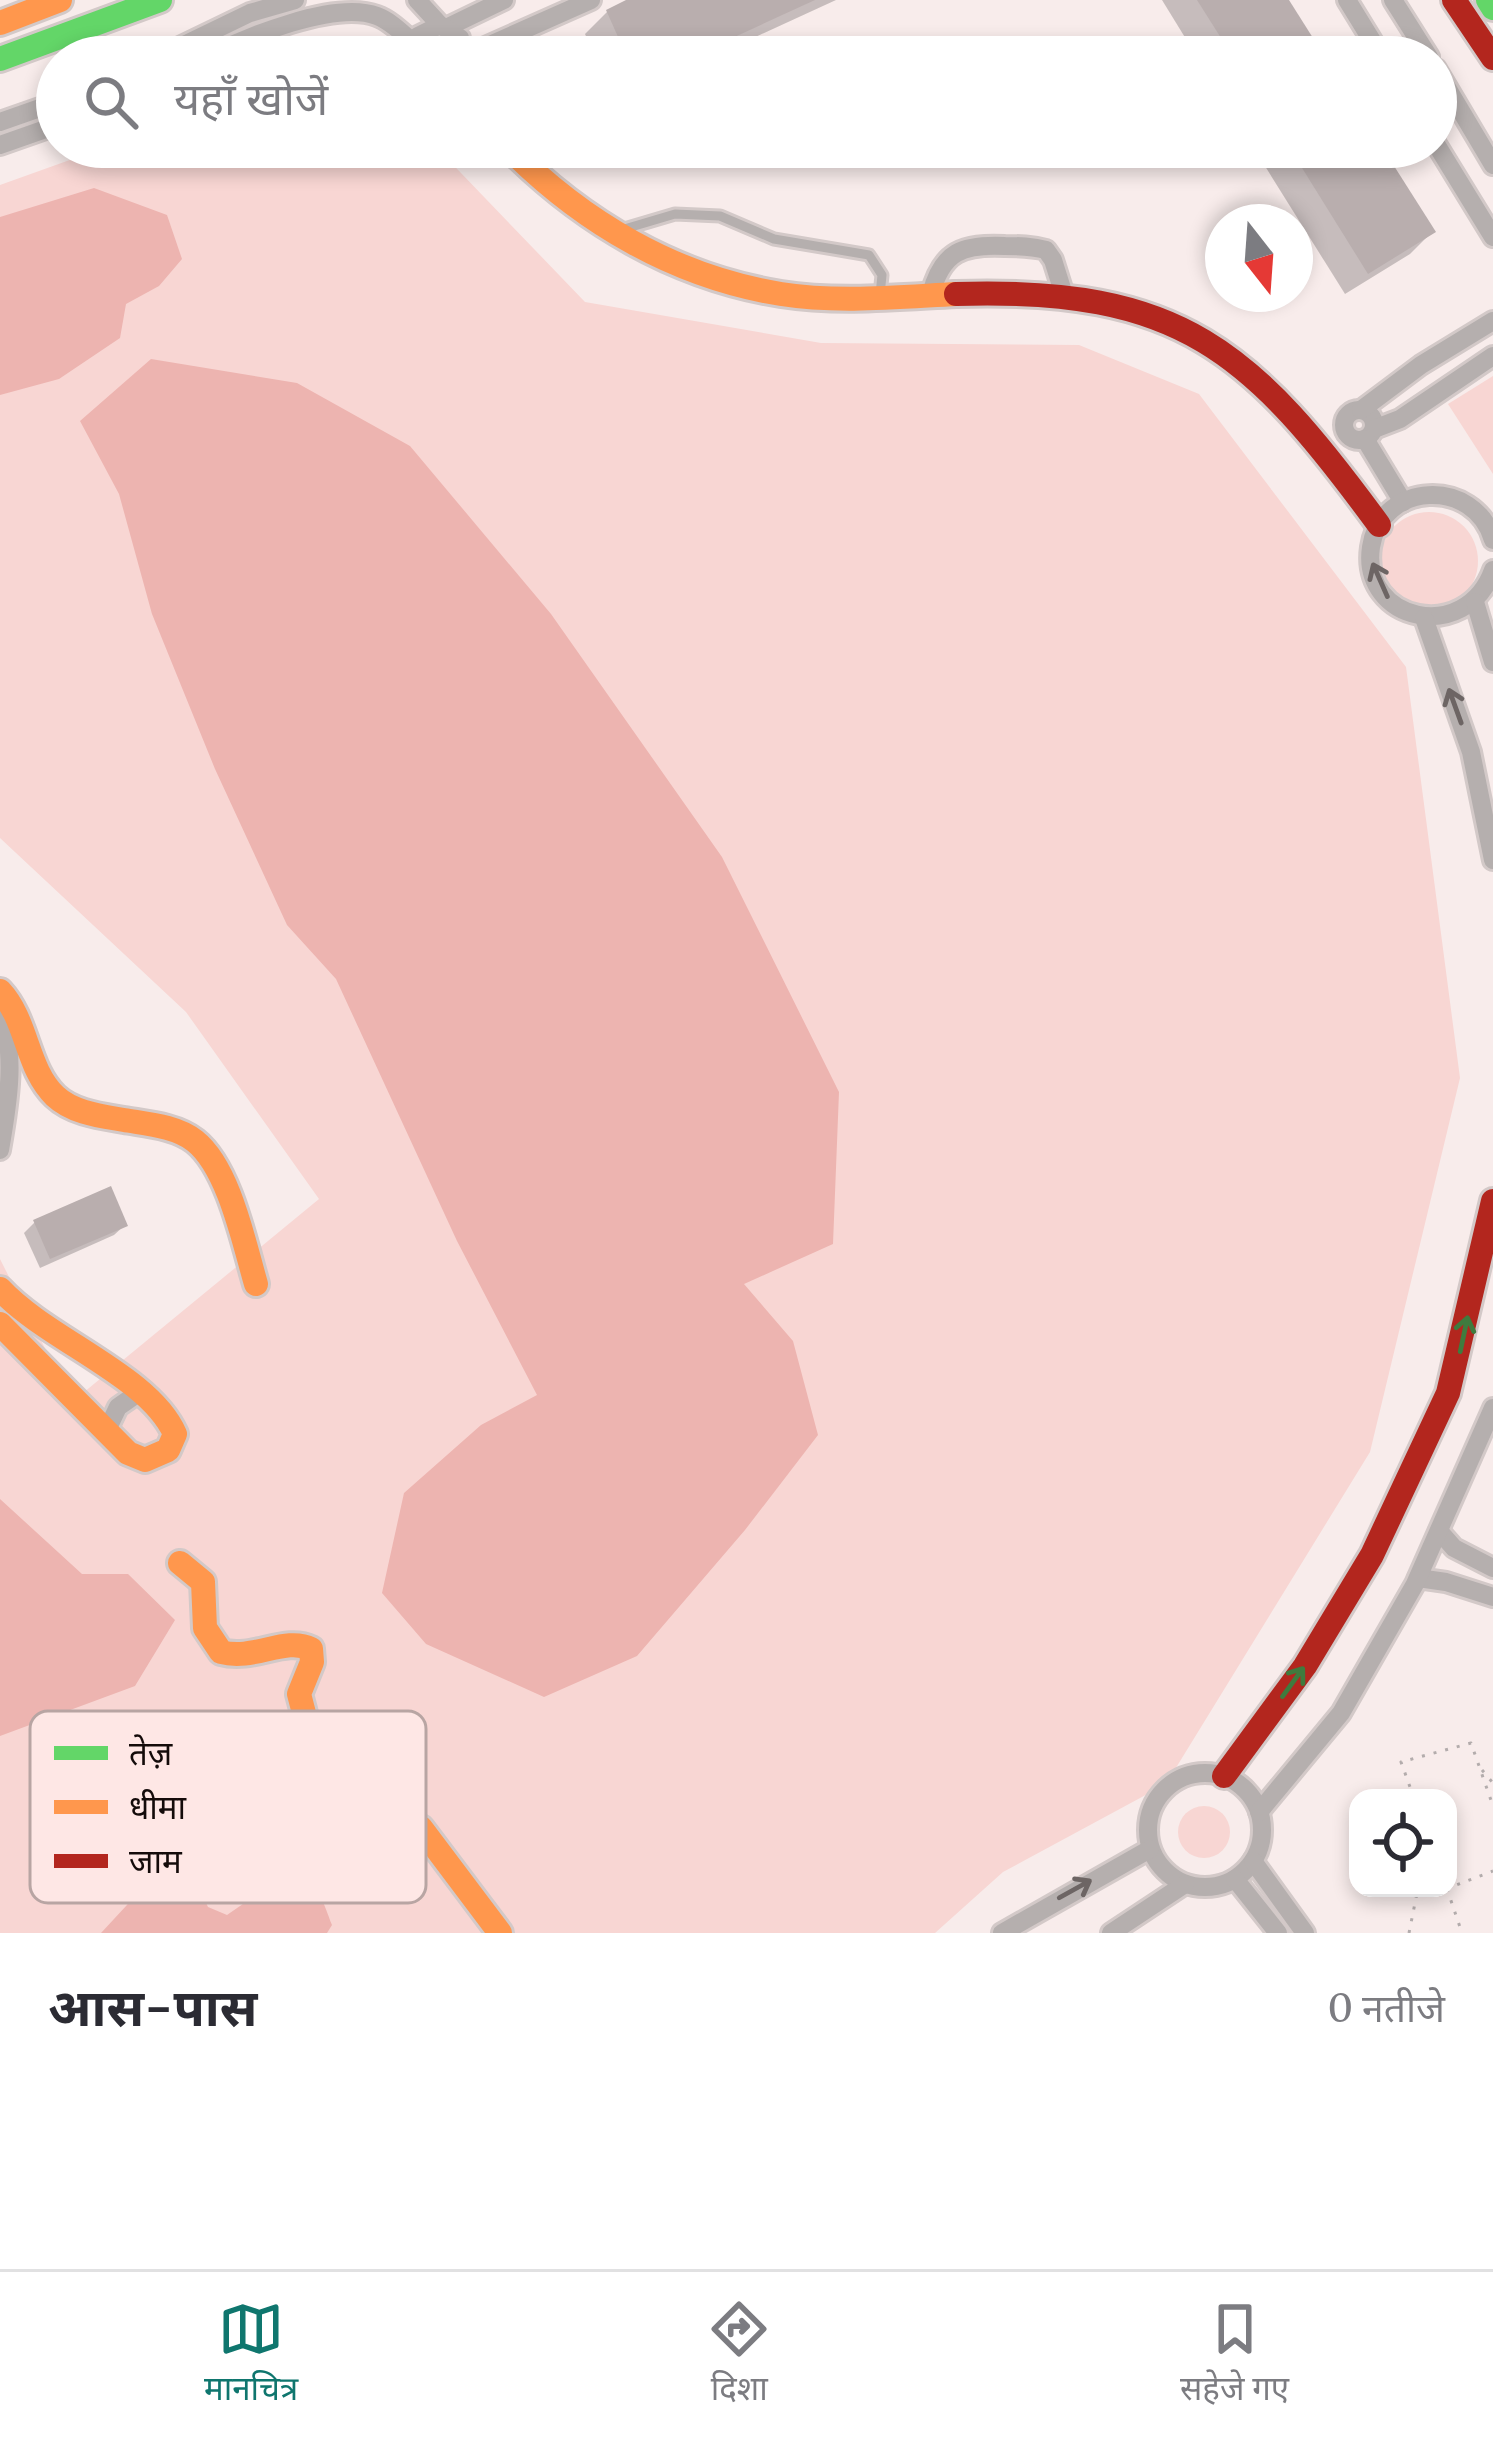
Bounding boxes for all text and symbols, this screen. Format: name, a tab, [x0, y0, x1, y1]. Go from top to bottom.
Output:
search box	[36, 36, 1457, 168]
icon: search	[78, 69, 144, 135]
text: यहाँ खोजें	[174, 71, 328, 127]
north arrow	[1205, 204, 1313, 312]
one-way arrow	[1368, 562, 1390, 598]
one-way arrow	[1443, 688, 1464, 725]
one-way arrow	[1454, 1315, 1477, 1353]
one-way arrow	[1280, 1666, 1305, 1699]
legend	[30, 1711, 426, 1903]
text: तेज़	[129, 1733, 173, 1774]
text: धीमा	[129, 1787, 188, 1828]
map controls	[1349, 1789, 1457, 1897]
button: locate	[1349, 1789, 1457, 1897]
text: जाम	[129, 1841, 183, 1882]
one-way arrow	[1057, 1877, 1092, 1900]
text: आस-पास	[48, 1976, 257, 2040]
text: 0 नतीजे	[1328, 1984, 1445, 2033]
tab: मानचित्र	[204, 2296, 298, 2413]
tab: दिशा	[706, 2296, 772, 2413]
tab: सहेजे गए	[1180, 2296, 1289, 2413]

